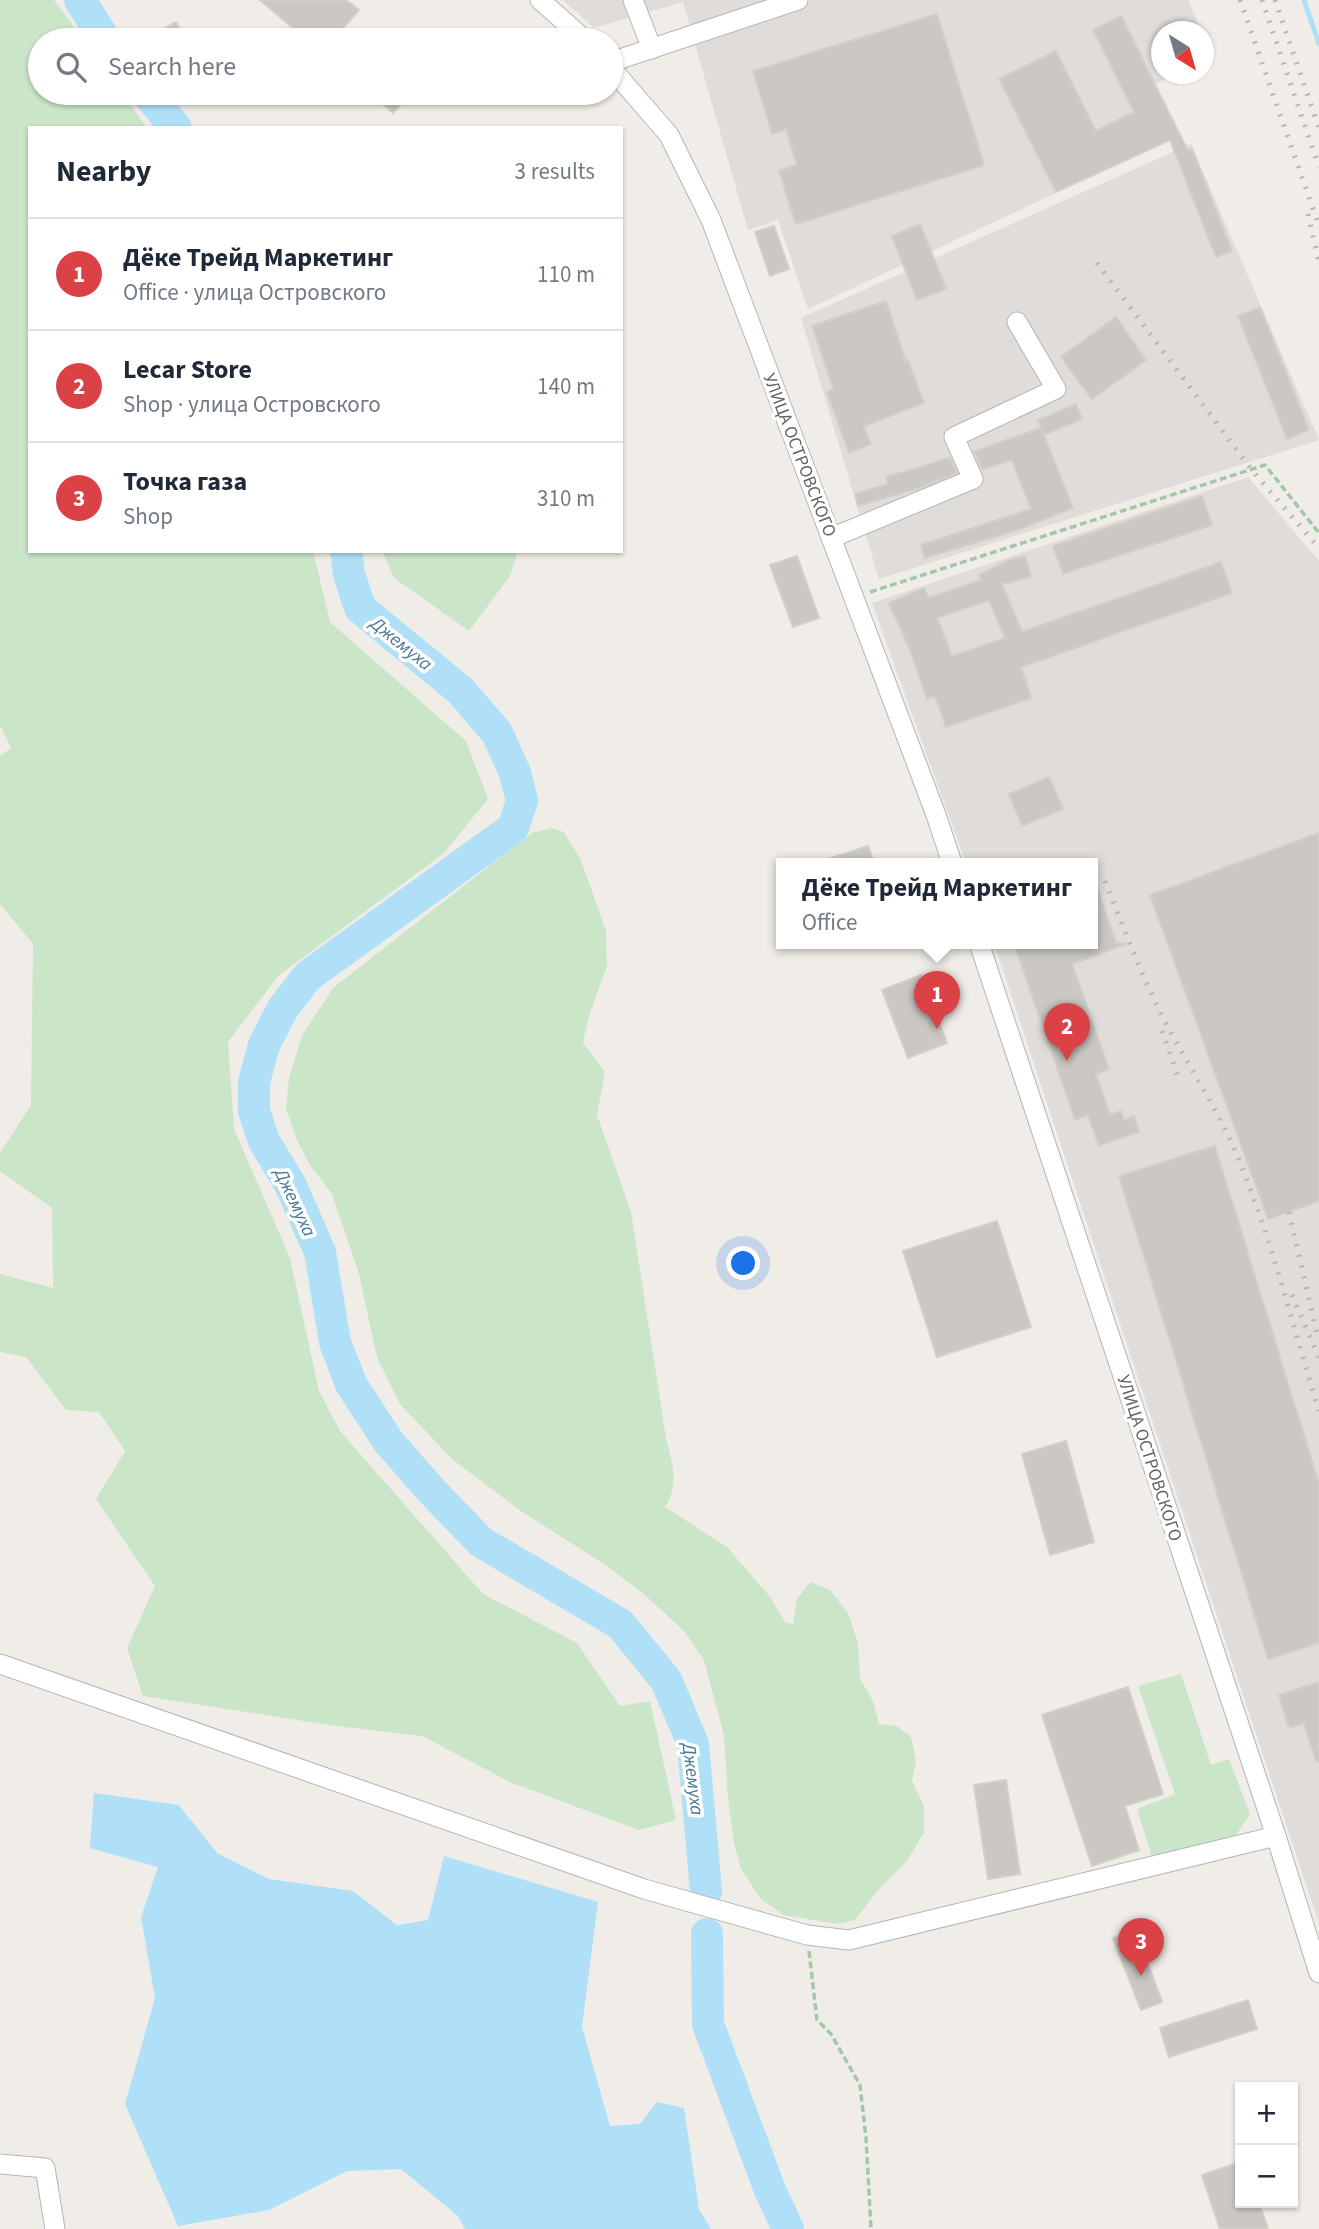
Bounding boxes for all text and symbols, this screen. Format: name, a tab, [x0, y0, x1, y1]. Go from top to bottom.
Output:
north arrow	[1151, 21, 1214, 84]
search box	[28, 28, 623, 105]
icon: search	[52, 48, 90, 86]
text: Search here	[108, 48, 236, 85]
text: Nearby	[56, 150, 151, 193]
text: 3 results	[515, 155, 595, 188]
text: Дёке Трейд Маркетинг	[123, 239, 393, 276]
text: 1	[73, 258, 85, 291]
text: 110 m	[537, 258, 595, 291]
text: Office · улица Островского	[123, 276, 386, 309]
text: Lecar Store	[123, 351, 252, 388]
text: 2	[73, 370, 85, 403]
text: 140 m	[537, 370, 595, 403]
street label: УЛИЦА ОСТРОВСКОГО	[757, 370, 842, 541]
text: Shop · улица Островского	[123, 388, 381, 421]
text: Точка газа	[123, 463, 247, 500]
text: 3	[73, 482, 85, 515]
text: 310 m	[537, 482, 595, 515]
text: Shop	[123, 500, 173, 533]
water label: Джемуха	[363, 610, 438, 678]
popup	[776, 858, 1098, 949]
text: Дёке Трейд Маркетинг	[802, 869, 1072, 906]
text: Office	[802, 906, 857, 939]
pin: 1	[914, 971, 960, 1029]
pin: 2	[1044, 1003, 1090, 1061]
water label: Джемуха	[267, 1163, 322, 1241]
your location	[726, 1246, 760, 1280]
street label: УЛИЦА ОСТРОВСКОГО	[1111, 1372, 1188, 1544]
water label: Джемуха	[675, 1740, 710, 1817]
pin: 3	[1118, 1918, 1164, 1976]
map controls	[1235, 2082, 1298, 2208]
button: +	[1235, 2082, 1298, 2145]
button: −	[1235, 2145, 1298, 2208]

